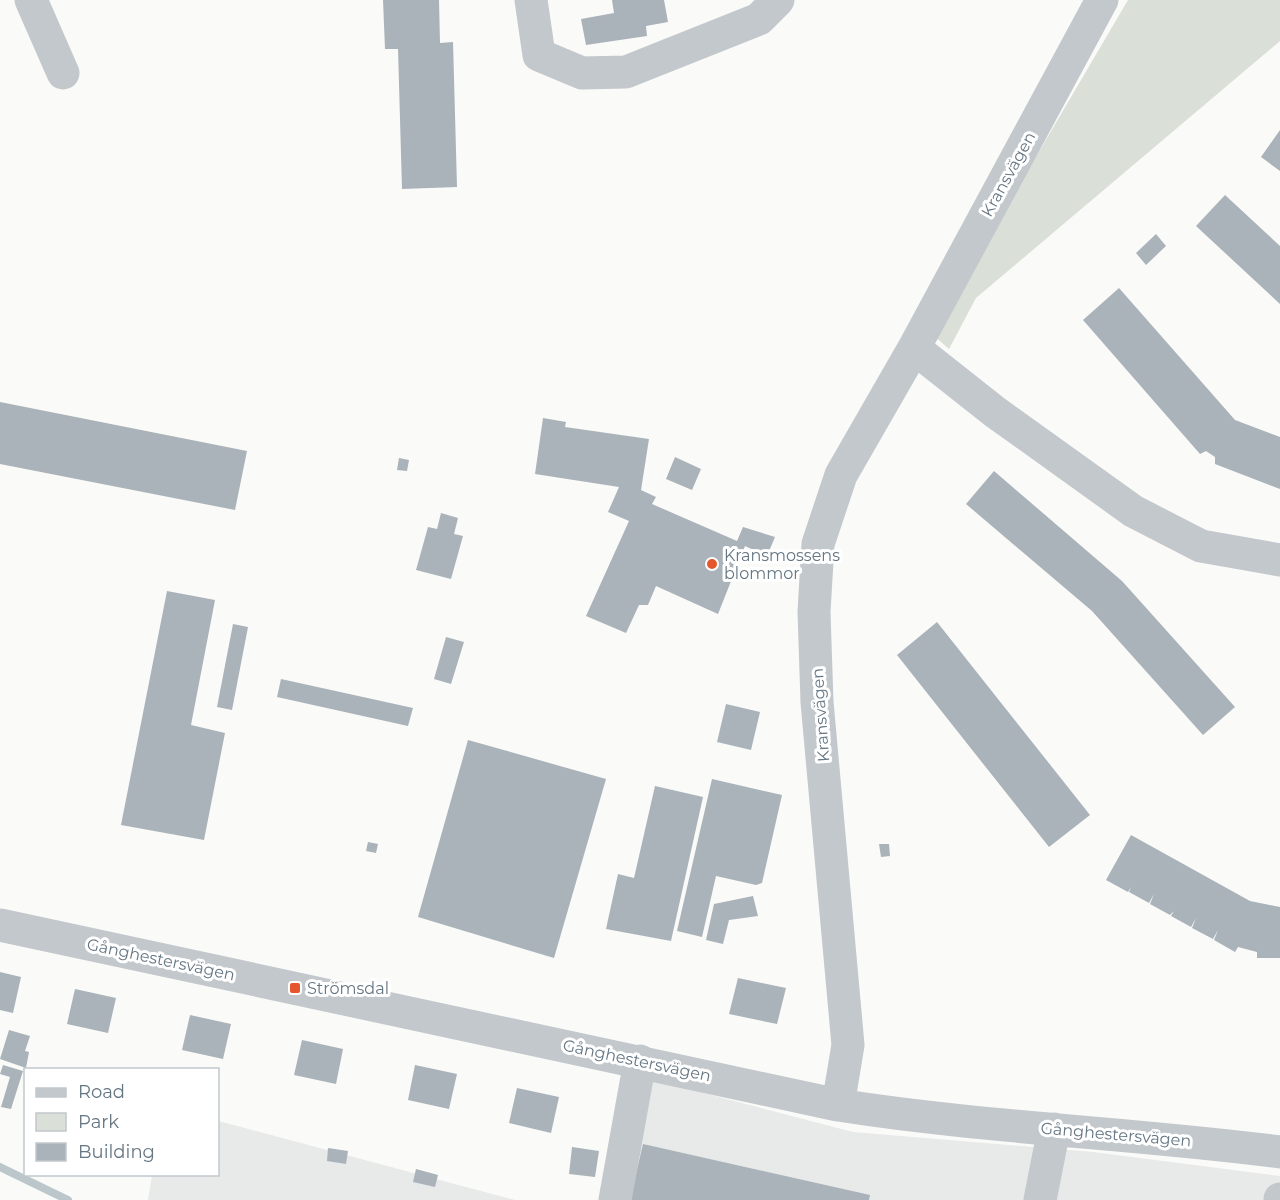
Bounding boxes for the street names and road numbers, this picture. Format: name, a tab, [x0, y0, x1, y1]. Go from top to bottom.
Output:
street label: Kransvägen	[977, 128, 1040, 220]
street label: Kransvägen	[808, 667, 833, 763]
street label: Gånghestersvägen	[85, 934, 237, 984]
street label: Gånghestersvägen	[561, 1035, 713, 1085]
street label: Gånghestersvägen	[1040, 1118, 1192, 1151]

